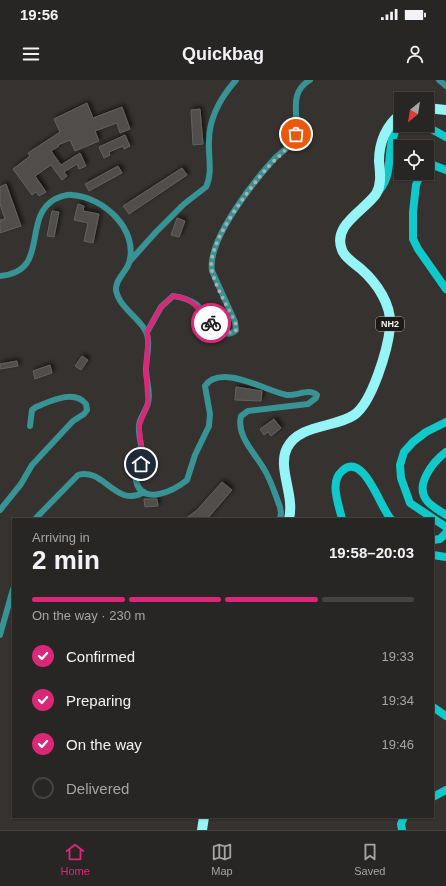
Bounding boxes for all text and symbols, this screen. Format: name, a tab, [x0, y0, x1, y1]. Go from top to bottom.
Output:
text: 19:56	[20, 6, 58, 23]
icon: menu	[20, 43, 42, 65]
icon: person	[404, 43, 426, 65]
text: Quickbag	[182, 44, 264, 64]
north arrow	[394, 92, 434, 132]
map controls	[394, 92, 434, 180]
pin	[279, 117, 313, 151]
icon: bag	[285, 123, 307, 145]
button: locate	[394, 140, 434, 180]
courier	[191, 303, 231, 343]
icon: bike	[200, 312, 222, 334]
road number: NH2	[376, 317, 404, 331]
pin	[124, 447, 158, 481]
icon: home	[130, 453, 152, 475]
text: Arriving in	[32, 530, 90, 545]
text: 19:58–20:03	[329, 544, 414, 561]
text: 2 min	[32, 545, 100, 575]
text: On the way · 230 m	[32, 608, 145, 623]
icon: check	[32, 645, 54, 667]
text: Confirmed	[66, 648, 135, 665]
text: 19:33	[381, 649, 414, 664]
icon: check	[32, 689, 54, 711]
text: Preparing	[66, 692, 131, 709]
text: 19:34	[381, 693, 414, 708]
icon: check	[32, 733, 54, 755]
text: On the way	[66, 736, 142, 753]
text: 19:46	[381, 737, 414, 752]
text: Delivered	[66, 780, 129, 797]
tab: Home	[61, 841, 90, 877]
tab: Map	[211, 841, 233, 877]
tab: Saved	[354, 841, 385, 877]

